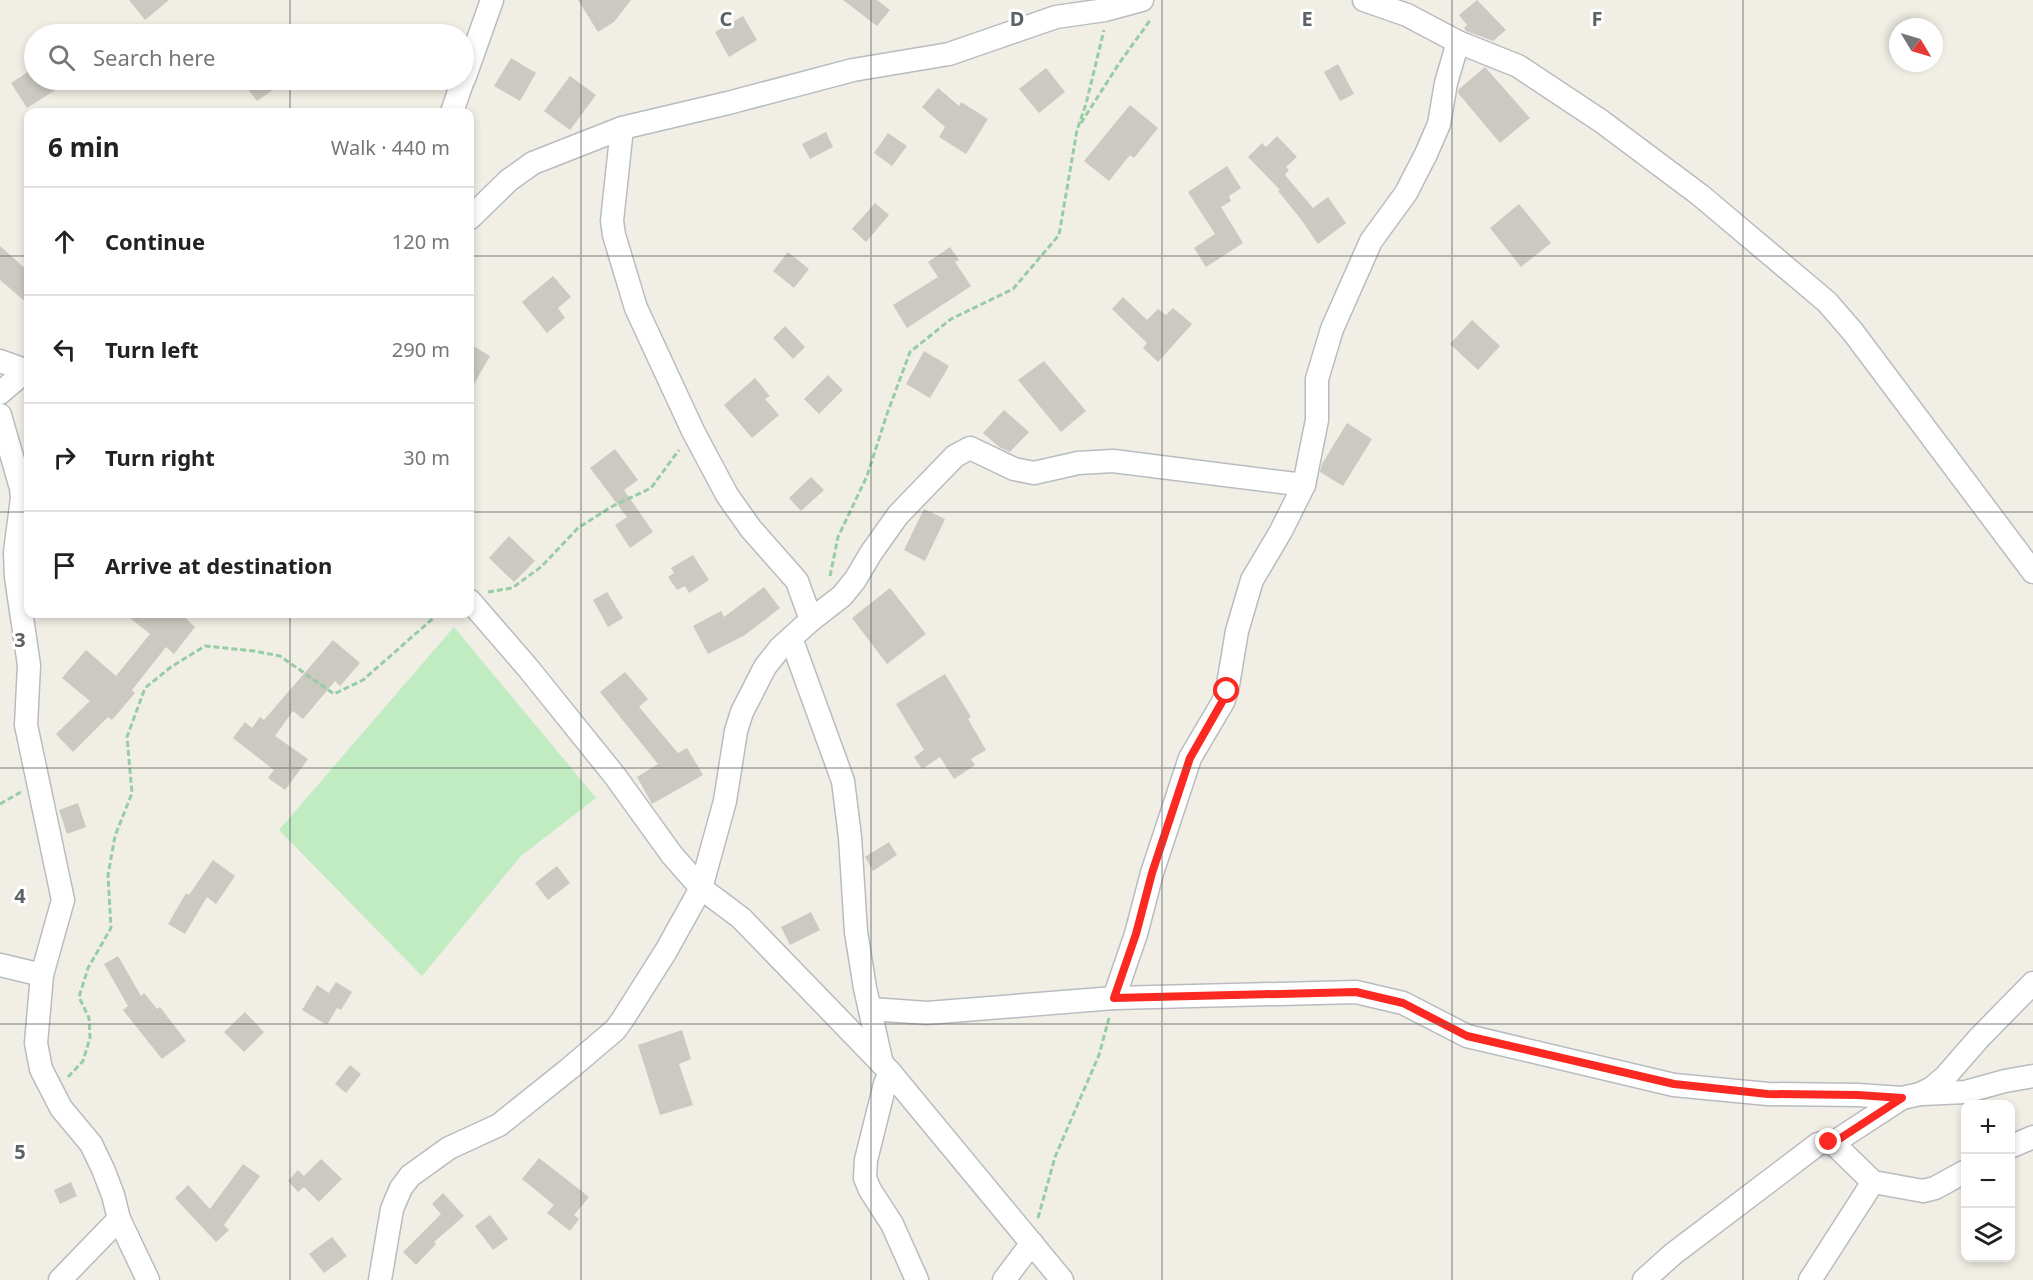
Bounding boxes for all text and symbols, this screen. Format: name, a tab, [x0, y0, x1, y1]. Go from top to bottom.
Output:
text: C	[720, 5, 733, 32]
text: D	[1010, 5, 1024, 32]
text: E	[1301, 5, 1313, 32]
text: F	[1592, 5, 1602, 32]
north arrow	[1889, 18, 1943, 72]
search box	[24, 24, 474, 90]
icon: search	[45, 41, 78, 74]
text: Search here	[93, 42, 215, 72]
text: 6 min	[48, 129, 120, 165]
text: Walk · 440 m	[331, 134, 450, 161]
icon: ahead	[48, 225, 81, 258]
text: Continue	[105, 226, 205, 256]
text: 120 m	[392, 228, 450, 255]
icon: left	[48, 333, 81, 366]
text: Turn left	[105, 334, 199, 364]
text: 290 m	[392, 336, 450, 363]
icon: right	[48, 441, 81, 474]
text: Turn right	[105, 442, 215, 472]
text: 30 m	[403, 444, 450, 471]
icon: arrive	[48, 549, 81, 582]
text: Arrive at destination	[105, 550, 332, 580]
text: 3	[14, 626, 26, 653]
route start	[1213, 677, 1239, 703]
text: 4	[14, 882, 26, 909]
map controls	[1961, 1100, 2015, 1262]
button: +	[1961, 1100, 2015, 1154]
route end	[1815, 1128, 1841, 1154]
text: 5	[14, 1138, 26, 1165]
button: −	[1961, 1154, 2015, 1208]
button: layers	[1961, 1208, 2015, 1262]

